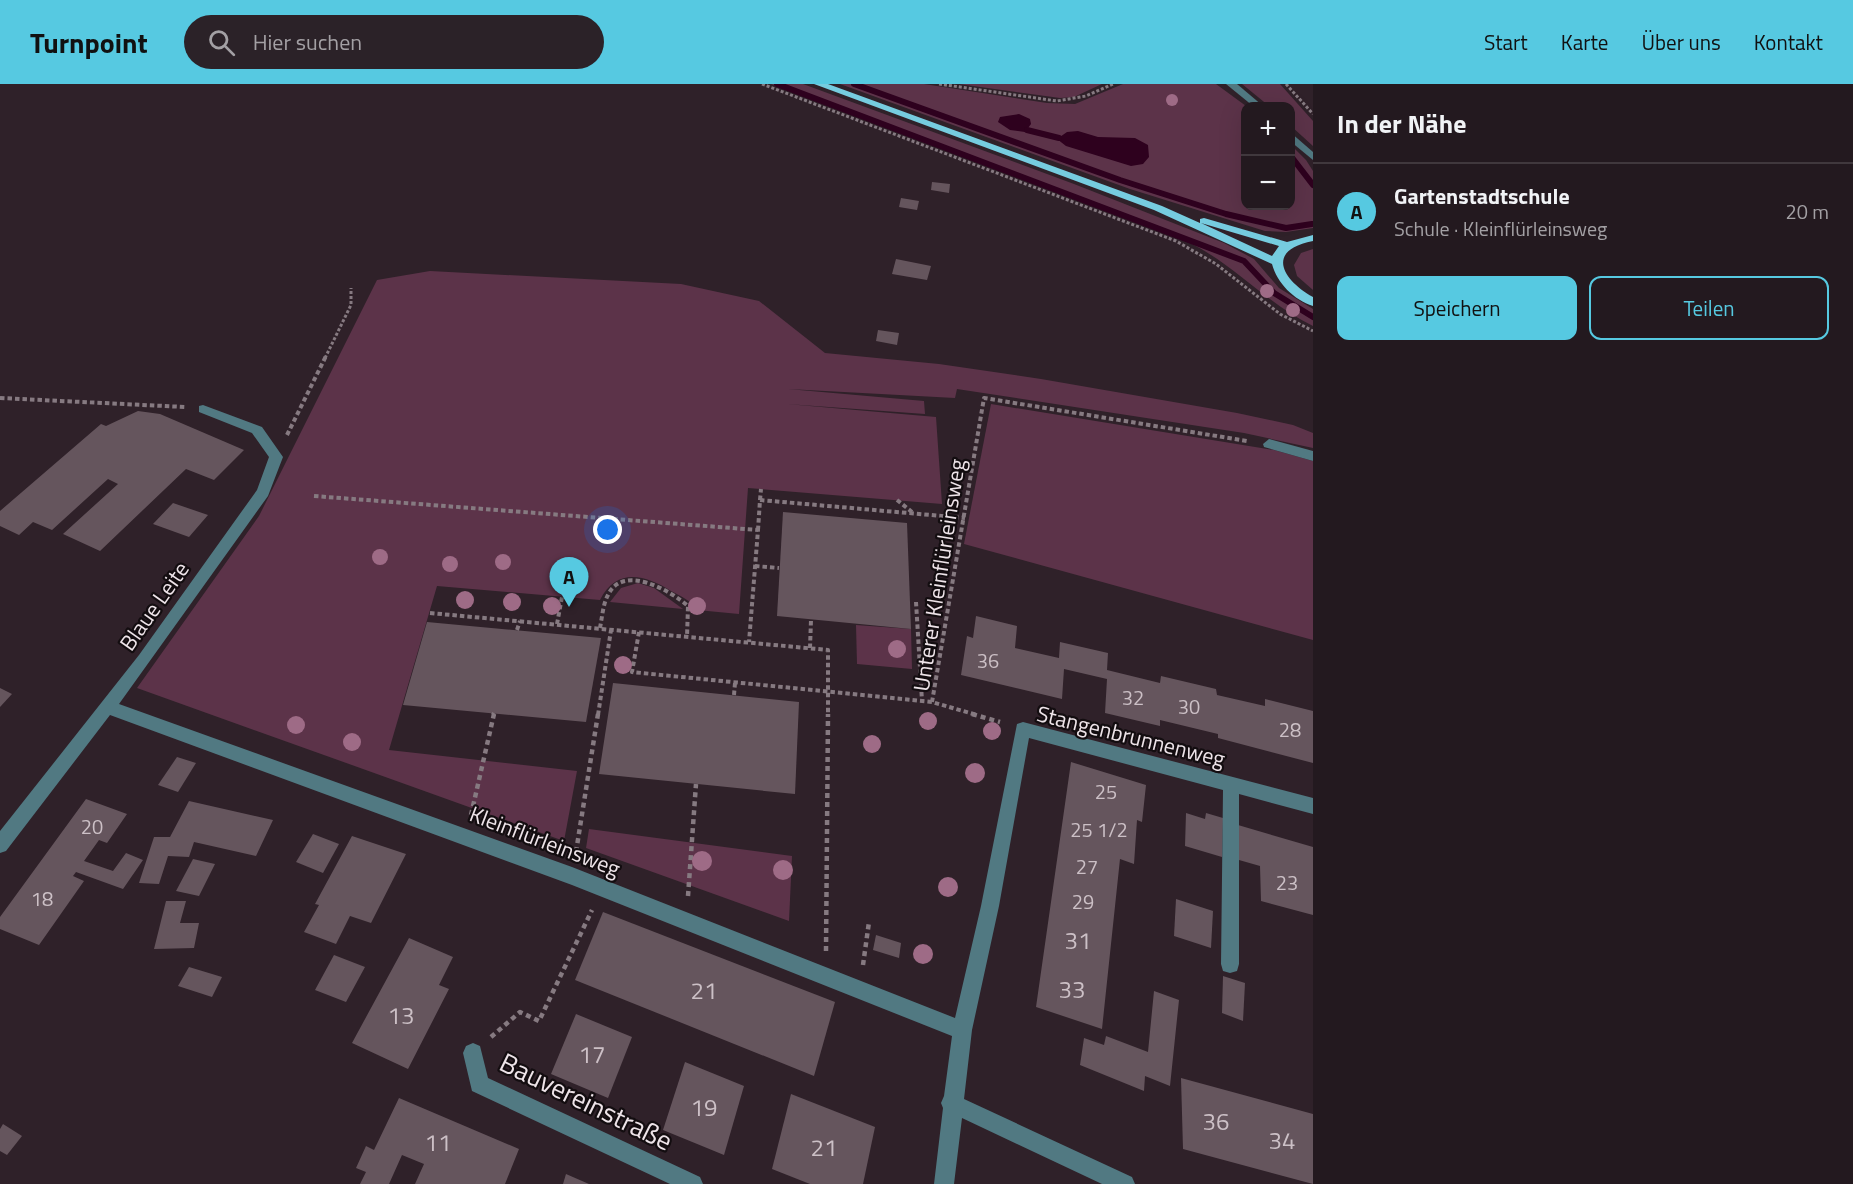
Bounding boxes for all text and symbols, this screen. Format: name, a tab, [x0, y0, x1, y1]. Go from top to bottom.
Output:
search box	[184, 15, 604, 69]
text: Turnpoint	[30, 21, 148, 64]
text: Hier suchen	[253, 25, 362, 59]
icon: search	[205, 26, 238, 59]
text: Start	[1484, 26, 1528, 58]
text: Karte	[1561, 26, 1608, 58]
text: Über uns	[1641, 26, 1721, 58]
text: Kontakt	[1754, 26, 1823, 58]
map controls	[1241, 102, 1295, 210]
button: +	[1241, 102, 1295, 156]
text: In der Nähe	[1337, 104, 1466, 143]
button: −	[1241, 156, 1295, 210]
text: Gartenstadtschule	[1394, 179, 1570, 213]
text: A	[1350, 196, 1363, 227]
text: 20 m	[1785, 196, 1829, 227]
text: Schule · Kleinflürleinsweg	[1394, 213, 1607, 244]
button: Speichern	[1337, 276, 1577, 340]
button: Teilen	[1589, 276, 1829, 340]
street label: Unterer Kleinflürleinsweg	[904, 456, 974, 694]
your location	[593, 515, 622, 544]
street label: Blaue Leite	[111, 554, 197, 658]
pin: A	[550, 558, 588, 607]
house number: 36	[977, 645, 999, 676]
house number: 32	[1122, 682, 1144, 713]
house number: 30	[1178, 691, 1200, 722]
street label: Stangenbrunnenweg	[1033, 696, 1229, 776]
house number: 28	[1279, 714, 1301, 745]
house number: 25	[1095, 776, 1117, 807]
street label: Kleinflürleinsweg	[465, 797, 625, 885]
house number: 20	[81, 811, 103, 842]
house number: 25 1/2	[1070, 814, 1128, 845]
house number: 27	[1076, 851, 1098, 882]
house number: 23	[1276, 867, 1298, 898]
house number: 18	[31, 883, 53, 914]
house number: 29	[1072, 886, 1094, 917]
house number: 31	[1065, 922, 1091, 958]
house number: 33	[1059, 971, 1085, 1007]
house number: 21	[691, 972, 717, 1008]
house number: 13	[388, 997, 414, 1033]
house number: 17	[579, 1036, 605, 1072]
street label: Bauvereinstraße	[493, 1041, 680, 1160]
house number: 19	[691, 1089, 717, 1125]
house number: 36	[1203, 1103, 1229, 1139]
house number: 34	[1269, 1122, 1295, 1158]
house number: 11	[425, 1124, 451, 1160]
house number: 21	[811, 1129, 837, 1165]

